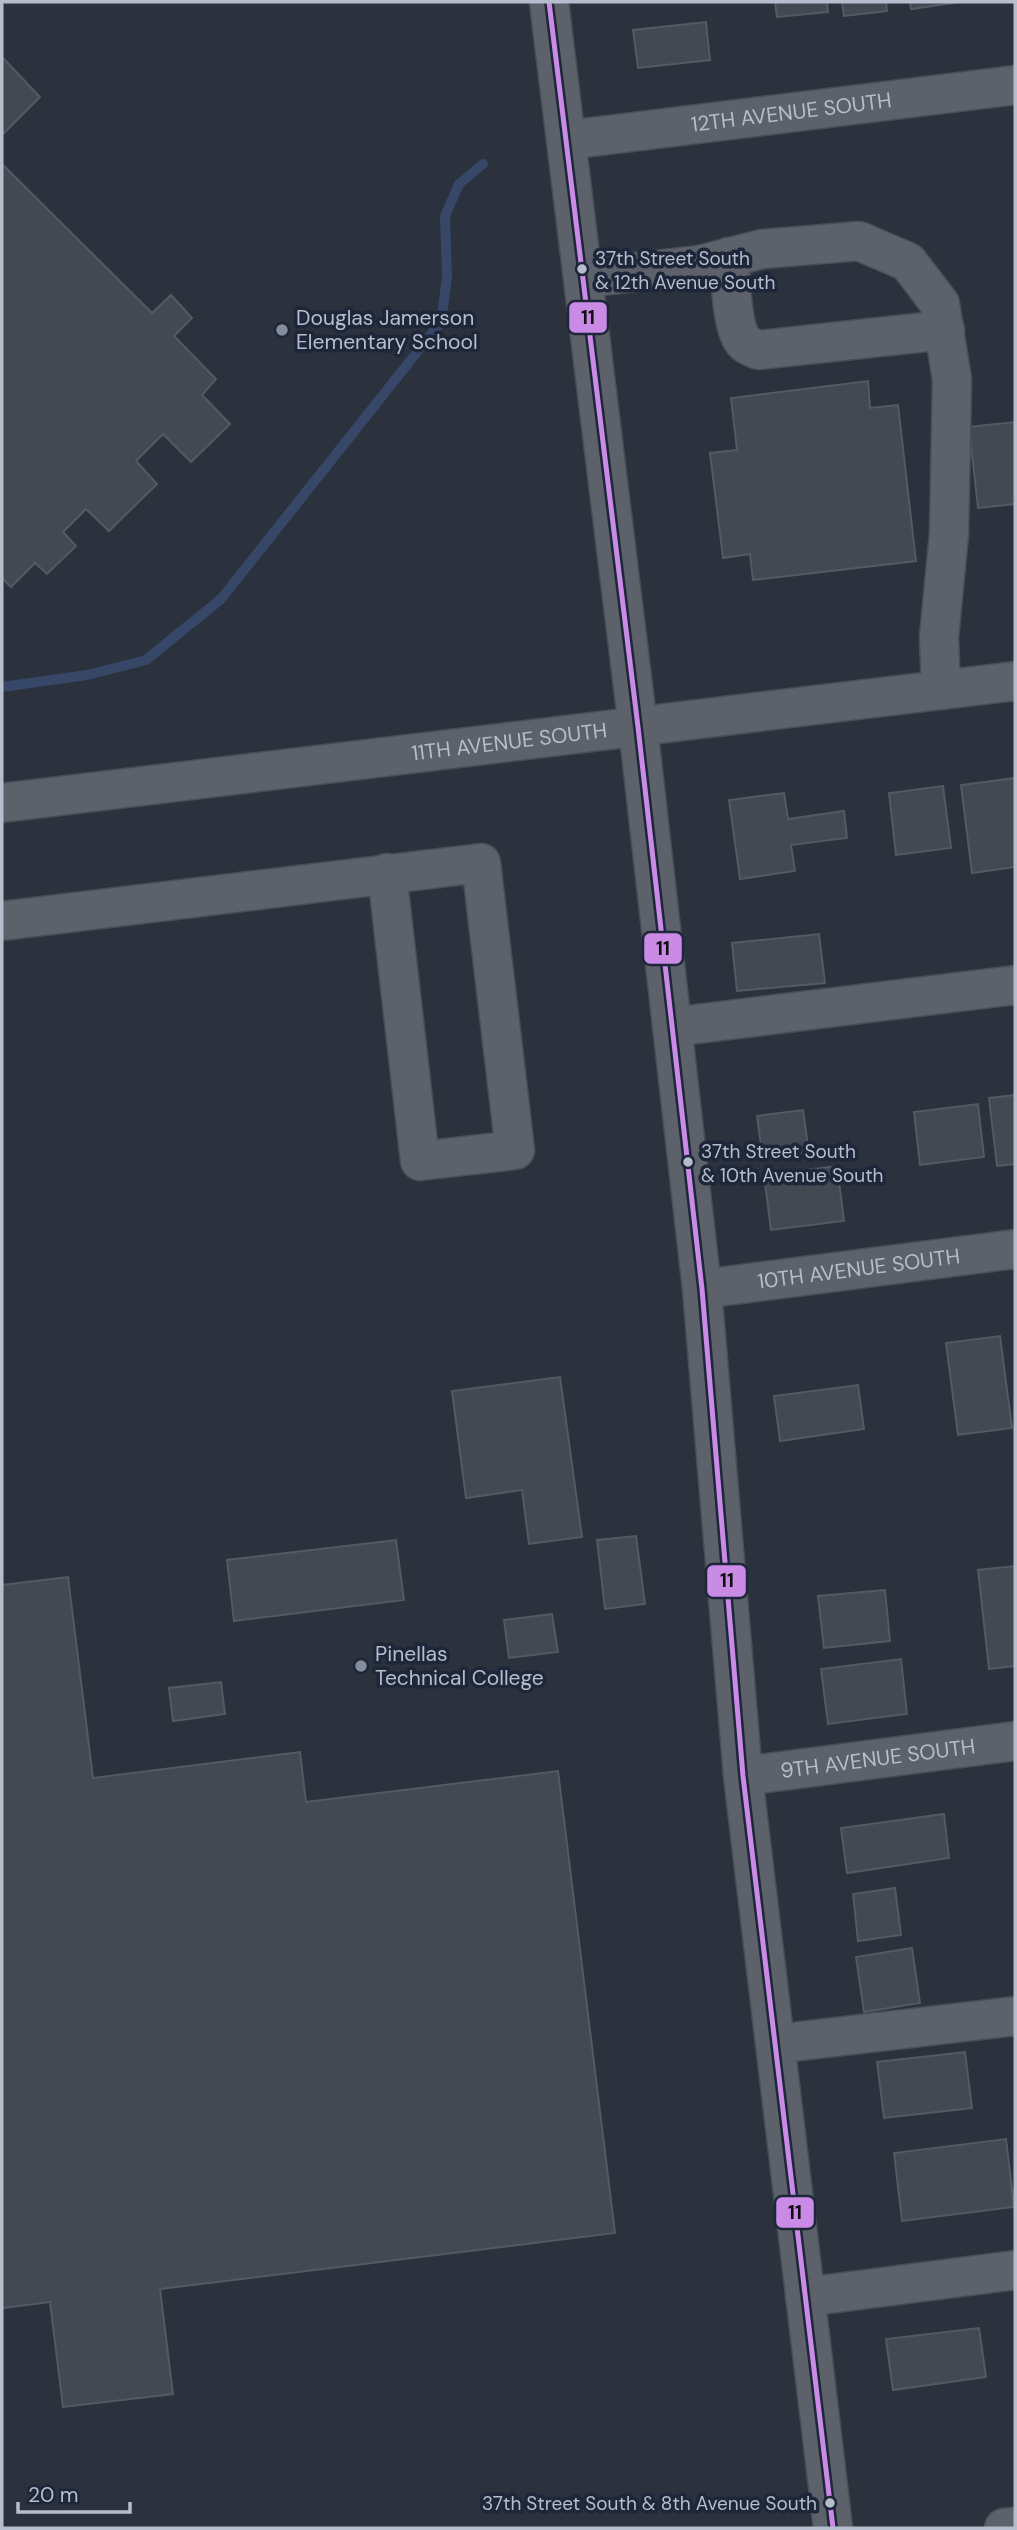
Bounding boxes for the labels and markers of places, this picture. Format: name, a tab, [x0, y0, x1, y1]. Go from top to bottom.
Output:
place label: 37th Street South & 12th Avenue South	[595, 246, 775, 295]
marker: 37th Street South & 12th Avenue South	[575, 262, 589, 276]
place label: Douglas Jamerson Elementary School	[296, 304, 478, 356]
marker: Douglas Jamerson Elementary School	[274, 322, 290, 338]
place label: 37th Street South & 10th Avenue South	[701, 1139, 884, 1188]
marker: 37th Street South & 10th Avenue South	[681, 1155, 695, 1169]
place label: Pinellas Technical College	[375, 1640, 544, 1692]
marker: Pinellas Technical College	[353, 1658, 369, 1674]
place label: 37th Street South & 8th Avenue South	[482, 2491, 817, 2516]
marker: 37th Street South & 8th Avenue South	[823, 2496, 837, 2510]

